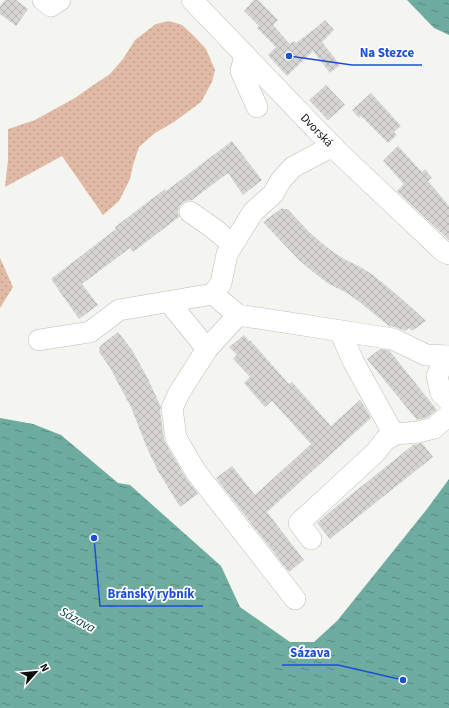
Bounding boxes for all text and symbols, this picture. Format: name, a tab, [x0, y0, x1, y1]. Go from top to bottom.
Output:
callout: Na Stezce	[352, 40, 422, 65]
text: Na Stezce	[360, 44, 415, 62]
street label: Dvorská	[296, 110, 337, 151]
callout: Bránský rybník	[100, 581, 203, 606]
text: Bránský rybník	[108, 585, 195, 603]
water label: Sázava	[56, 603, 99, 637]
callout: Sázava	[282, 640, 338, 665]
text: Sázava	[290, 644, 330, 662]
north arrow	[16, 652, 56, 692]
text: N	[36, 661, 53, 674]

